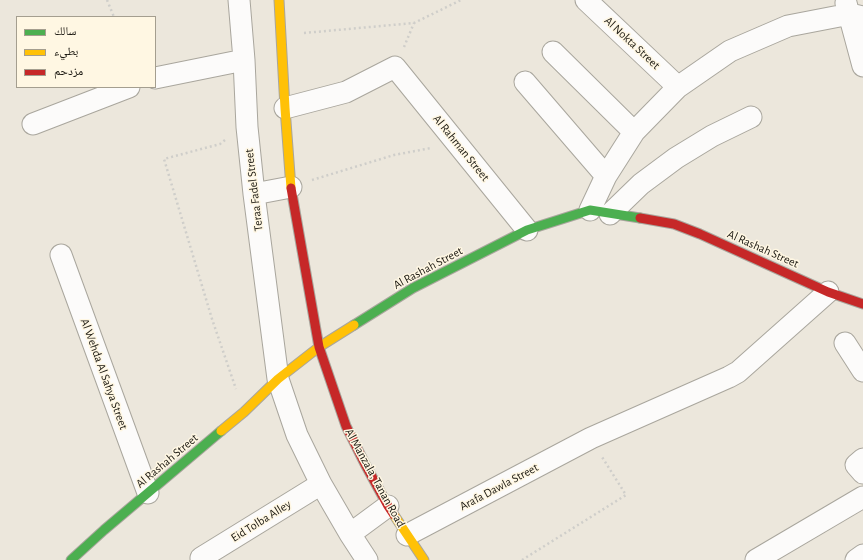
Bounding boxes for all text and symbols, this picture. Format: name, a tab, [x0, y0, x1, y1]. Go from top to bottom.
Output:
street label: Al Nokta Street	[601, 14, 663, 72]
legend	[16, 16, 156, 88]
text: سالك	[54, 25, 76, 37]
text: بطيء	[54, 45, 78, 57]
text: مزدحم	[54, 65, 83, 77]
street label: Al Rahman Street	[430, 112, 492, 184]
street label: Teraa Fadel Street	[242, 148, 266, 232]
street label: Al Rashah Street	[725, 227, 801, 271]
street label: Al Rashah Street	[391, 244, 465, 292]
street label: Al Wehda Al Sahya Street	[77, 316, 131, 432]
street label: Al Manzala, Tanan Road	[342, 426, 408, 530]
street label: Al Rashah Street	[133, 431, 201, 491]
street label: Arafa Dawla Street	[457, 460, 541, 514]
street label: Eid Tolba Alley	[228, 497, 294, 545]

